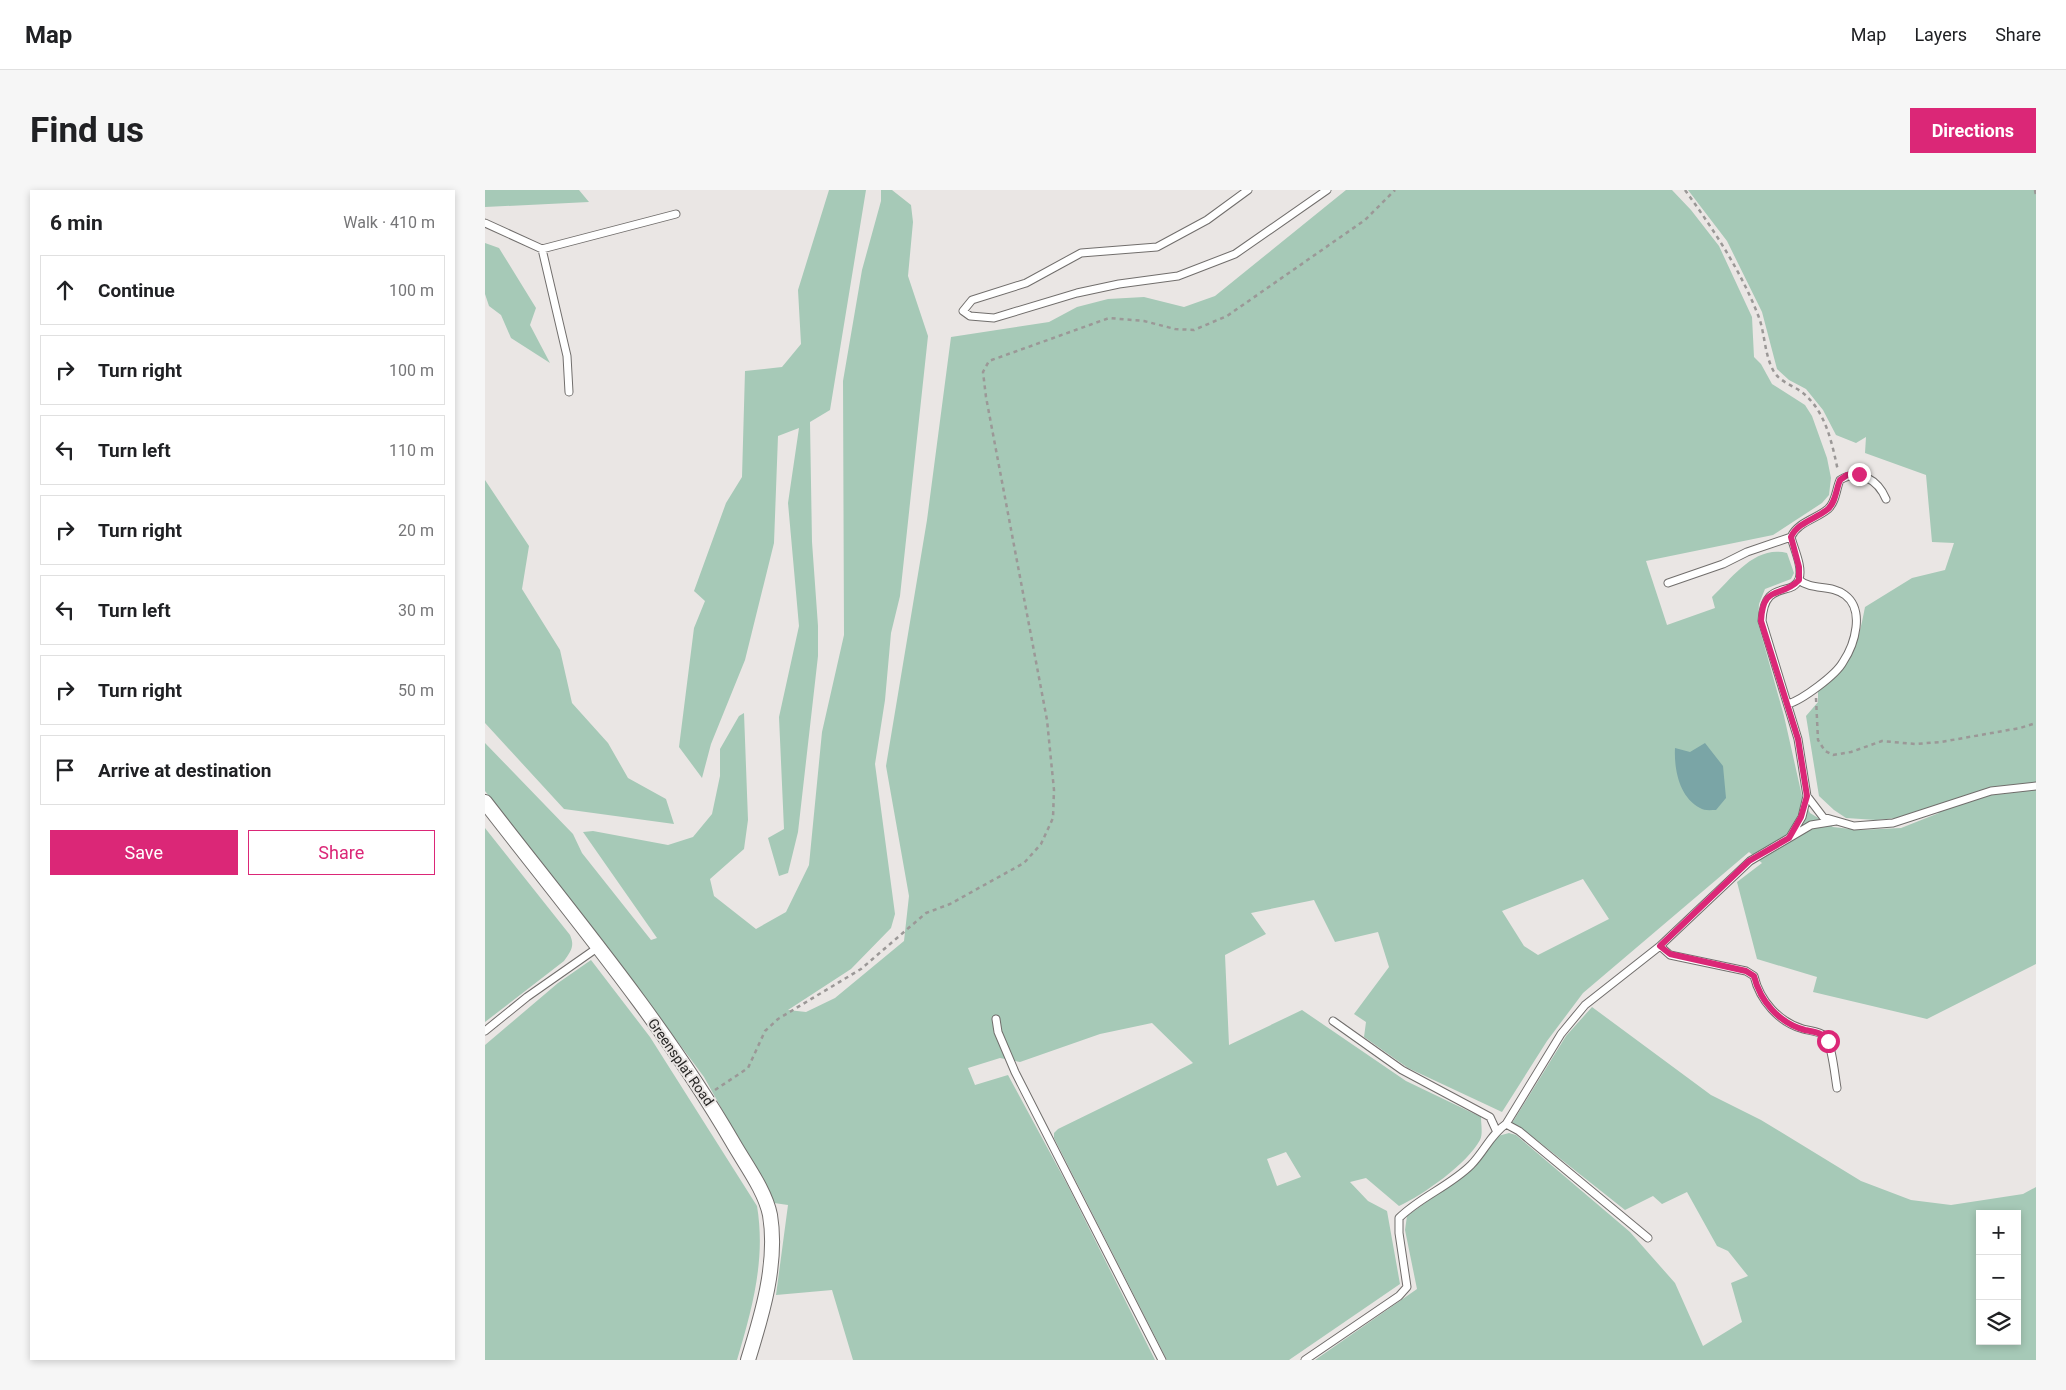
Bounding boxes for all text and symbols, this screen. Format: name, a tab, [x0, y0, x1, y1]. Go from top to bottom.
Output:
text: Map	[25, 21, 72, 49]
text: Map	[1851, 24, 1886, 45]
text: Layers	[1914, 24, 1967, 45]
text: Share	[1995, 24, 2041, 45]
button: Directions	[1910, 108, 2036, 153]
text: Find us	[30, 110, 144, 151]
text: 6 min	[50, 211, 103, 235]
text: Walk · 410 m	[343, 213, 435, 232]
icon: ahead	[51, 276, 79, 304]
text: Continue	[98, 279, 175, 302]
text: 100 m	[389, 281, 434, 300]
icon: right	[51, 356, 79, 384]
text: Turn right	[98, 359, 182, 382]
text: 100 m	[389, 361, 434, 380]
icon: left	[51, 436, 79, 464]
text: Turn left	[98, 439, 171, 462]
text: 110 m	[389, 441, 434, 460]
route end	[1848, 463, 1871, 486]
icon: right	[51, 516, 79, 544]
text: Turn right	[98, 519, 182, 542]
text: 20 m	[398, 521, 434, 540]
icon: left	[51, 596, 79, 624]
text: Turn left	[98, 599, 171, 622]
text: 30 m	[398, 601, 434, 620]
icon: right	[51, 676, 79, 704]
text: Turn right	[98, 679, 182, 702]
text: 50 m	[398, 681, 434, 700]
icon: arrive	[51, 756, 79, 784]
text: Arrive at destination	[98, 759, 271, 782]
button: Save	[50, 830, 238, 875]
button: Share	[248, 830, 435, 875]
street label: Greensplat Road	[645, 1015, 717, 1109]
route start	[1817, 1030, 1840, 1053]
map controls	[1976, 1210, 2021, 1345]
button: +	[1976, 1210, 2021, 1255]
button: −	[1976, 1255, 2021, 1300]
button: layers	[1976, 1300, 2021, 1345]

